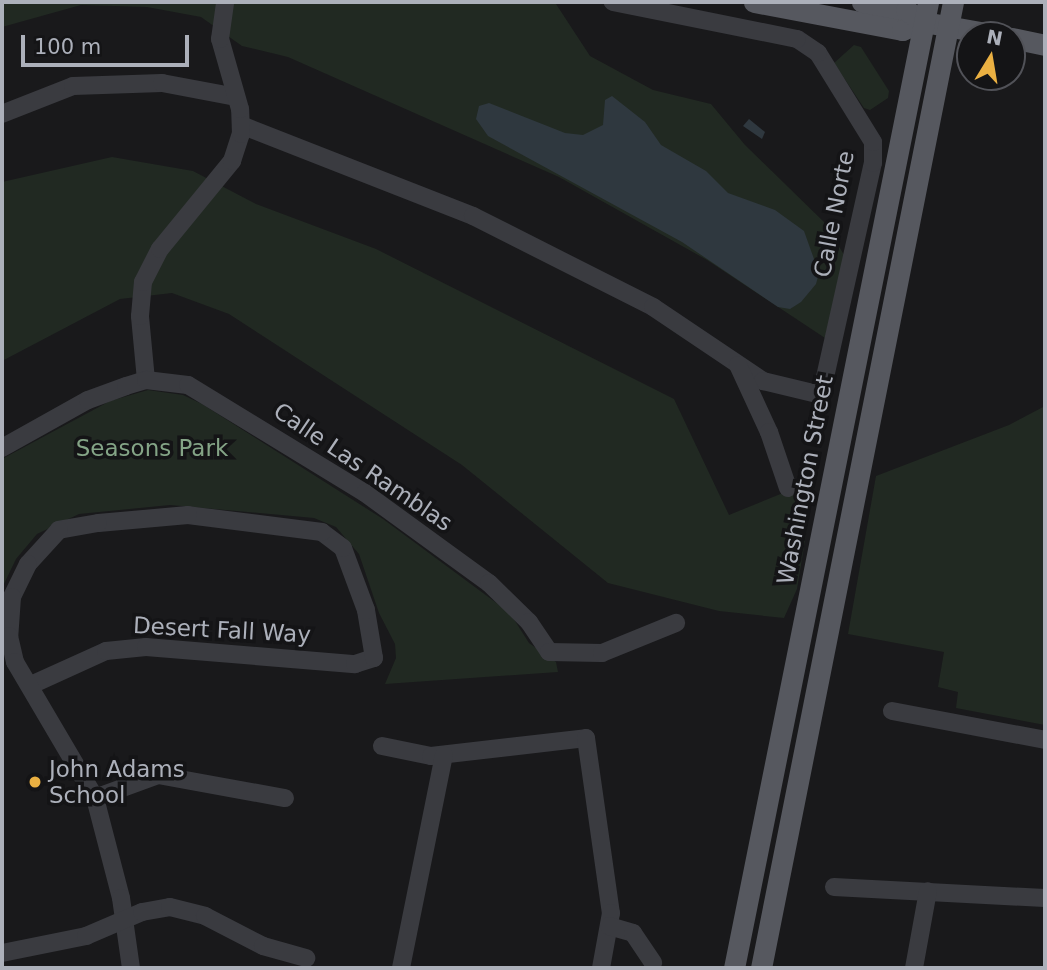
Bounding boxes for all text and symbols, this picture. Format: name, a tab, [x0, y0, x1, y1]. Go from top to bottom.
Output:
scale bar	[24, 21, 192, 65]
north arrow	[956, 21, 1026, 91]
text: N	[985, 25, 1005, 50]
text: 100 m	[34, 35, 101, 59]
street label: Calle Norte	[808, 148, 860, 280]
street label: Washington Street	[771, 373, 839, 587]
street label: Calle Las Ramblas	[268, 397, 458, 537]
park label: Seasons Park	[76, 434, 228, 462]
street label: Desert Fall Way	[132, 612, 312, 648]
place label: John Adams School	[49, 755, 185, 809]
marker: John Adams School	[27, 774, 43, 790]

